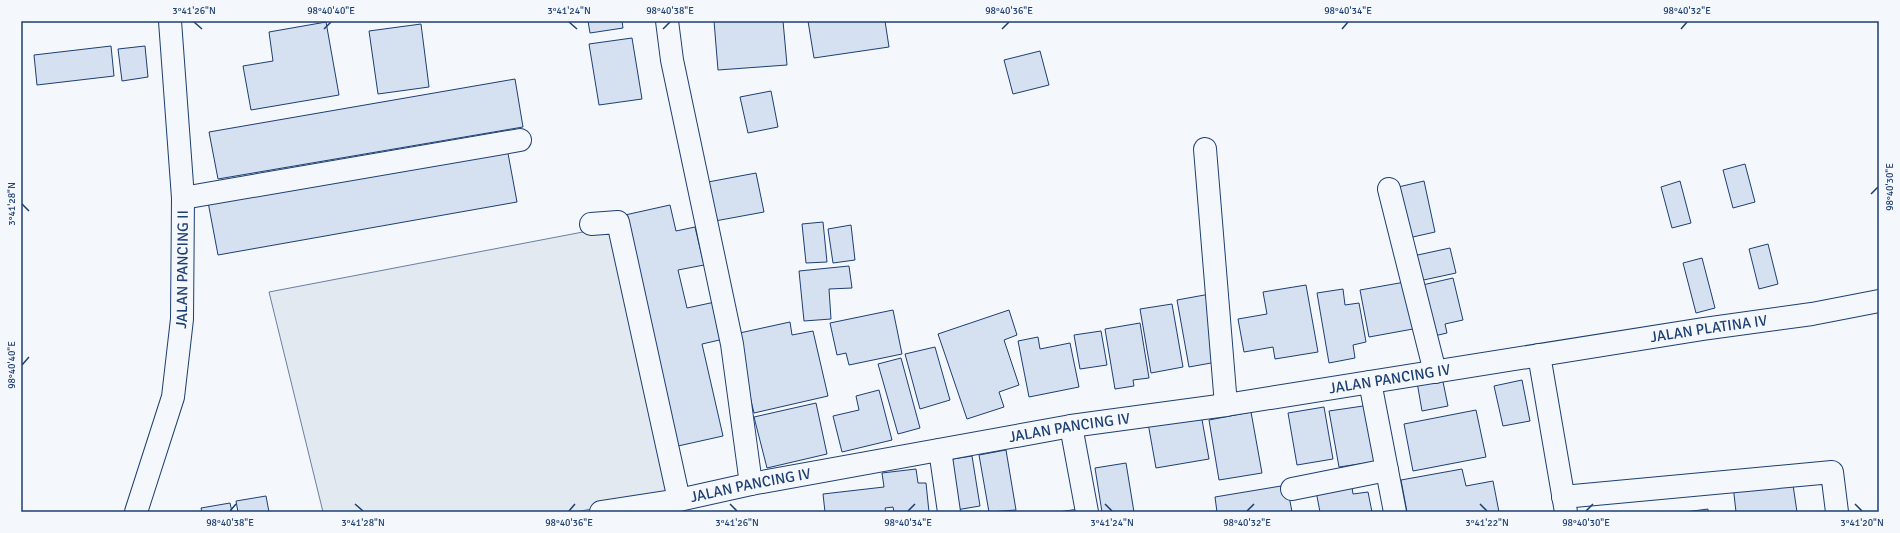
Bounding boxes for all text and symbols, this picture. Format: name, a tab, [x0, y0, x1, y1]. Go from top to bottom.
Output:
text: 3°41'26"N	[172, 5, 216, 17]
text: 98°40'40"E	[307, 5, 355, 17]
text: 3°41'24"N	[547, 5, 591, 17]
text: 98°40'38"E	[646, 5, 694, 17]
text: 98°40'36"E	[985, 5, 1033, 17]
text: 98°40'34"E	[1324, 5, 1372, 17]
text: 98°40'32"E	[1663, 5, 1711, 17]
text: 98°40'30"E	[1884, 163, 1896, 211]
text: 3°41'28"N	[6, 182, 18, 226]
street label: JALAN PANCING II	[172, 210, 192, 330]
street label: JALAN PLATINA IV	[1649, 311, 1769, 346]
text: 98°40'40"E	[6, 341, 18, 389]
street label: JALAN PANCING IV	[1328, 360, 1452, 397]
street label: JALAN PANCING IV	[1007, 409, 1131, 446]
street label: JALAN PANCING IV	[689, 464, 813, 506]
text: 98°40'38"E	[206, 517, 254, 529]
text: 3°41'28"N	[341, 517, 385, 529]
text: 98°40'36"E	[545, 517, 593, 529]
text: 3°41'26"N	[715, 517, 759, 529]
text: 98°40'34"E	[884, 517, 932, 529]
text: 3°41'24"N	[1090, 517, 1134, 529]
text: 98°40'32"E	[1223, 517, 1271, 529]
text: 3°41'22"N	[1465, 517, 1509, 529]
text: 98°40'30"E	[1562, 517, 1610, 529]
text: 3°41'20"N	[1840, 517, 1884, 529]

